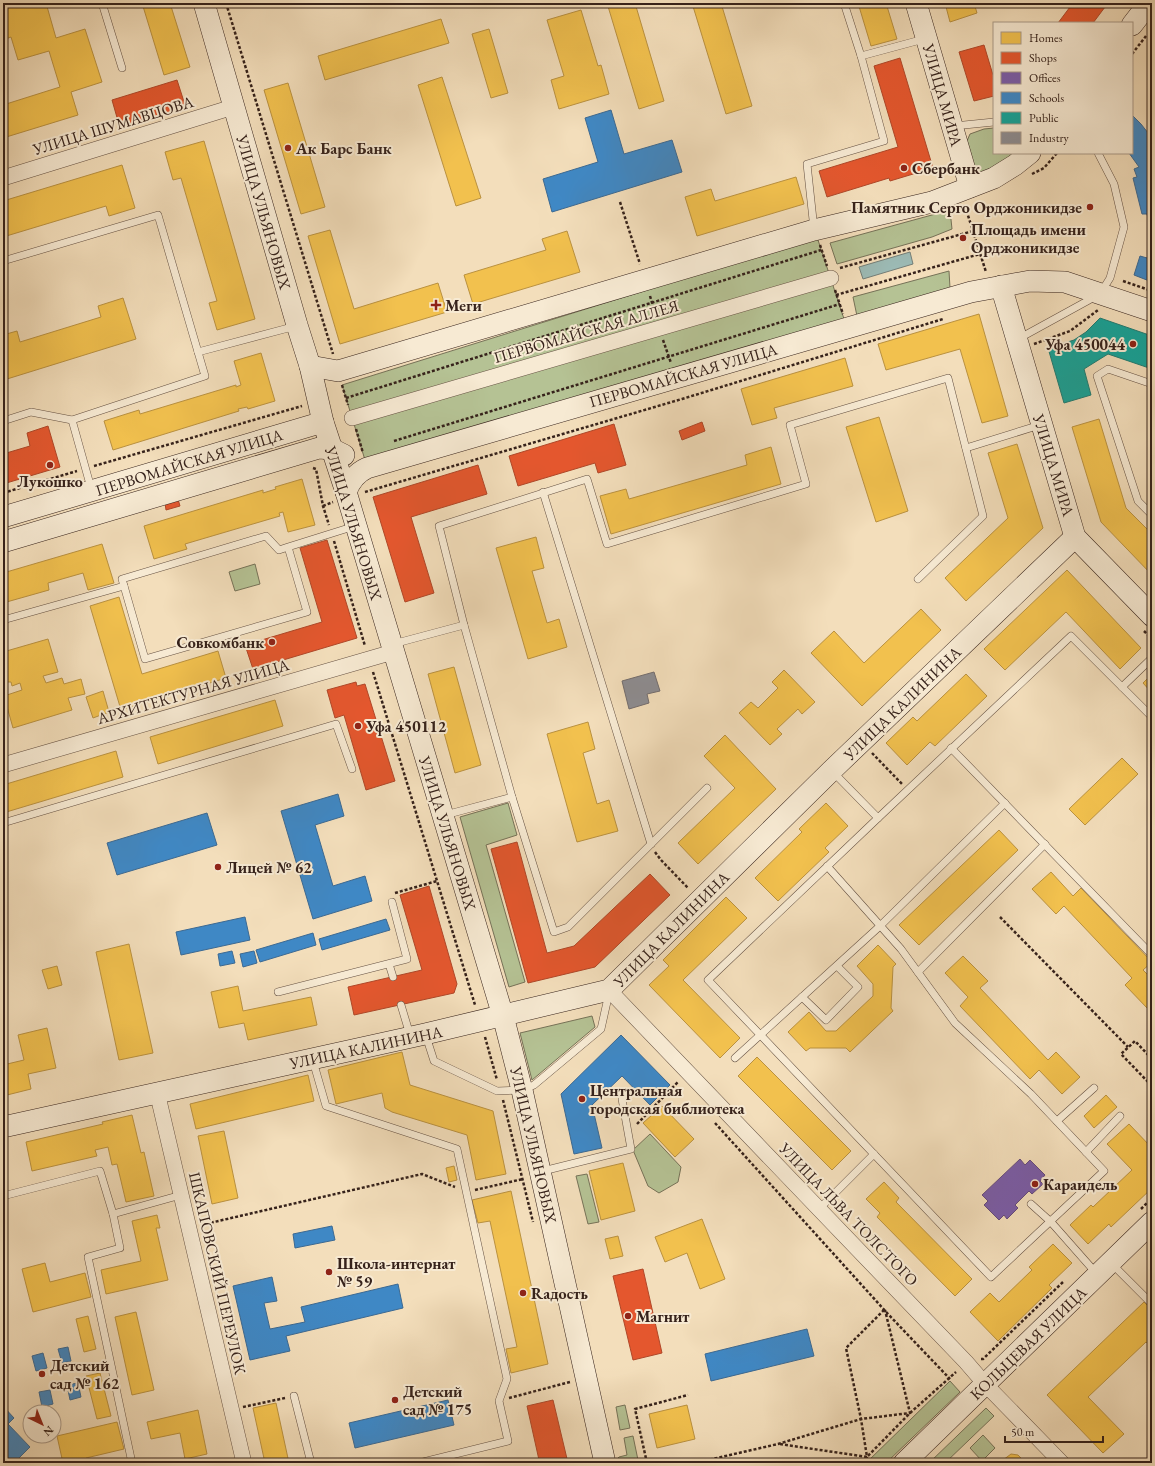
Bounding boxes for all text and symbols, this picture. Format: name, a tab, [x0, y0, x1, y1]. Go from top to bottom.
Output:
legend	[993, 22, 1133, 154]
text: Homes	[1029, 30, 1063, 46]
street label: УЛИЦА МИРА	[918, 40, 967, 150]
text: Shops	[1029, 50, 1057, 66]
text: Offices	[1029, 70, 1061, 86]
text: Schools	[1029, 90, 1064, 106]
street label: УЛИЦА ШУМАВЦОВА	[29, 91, 197, 160]
text: Public	[1029, 110, 1059, 126]
text: Industry	[1029, 130, 1069, 146]
street label: УЛИЦА УЛЬЯНОВЫХ	[231, 131, 296, 293]
place label: Ак Барс Банк	[295, 138, 392, 159]
marker: Ак Барс Банк	[283, 143, 293, 153]
place label: Сбербанк	[912, 158, 980, 179]
marker: Сбербанк	[899, 163, 909, 173]
place label: Памятник Серго Орджоникидзе	[851, 197, 1082, 218]
marker: Памятник Серго Орджоникидзе	[1085, 202, 1095, 212]
place label: Площадь имени Орджоникидзе	[971, 219, 1087, 258]
marker: Площадь имени Орджоникидзе	[958, 233, 968, 243]
place label: Меги	[445, 295, 482, 316]
street label: ПЕРВОМАЙСКАЯ АЛЛЕЯ	[491, 295, 681, 368]
marker: Меги	[430, 299, 442, 311]
place label: Уфа 450044	[1044, 334, 1126, 355]
street label: ПЕРВОМАЙСКАЯ УЛИЦА	[587, 338, 781, 412]
marker: Уфа 450044	[1128, 339, 1138, 349]
street label: УЛИЦА МИРА	[1028, 411, 1079, 520]
street label: ПЕРВОМАЙСКАЯ УЛИЦА	[93, 424, 286, 501]
street label: УЛИЦА УЛЬЯНОВЫХ	[320, 443, 387, 603]
marker: Лукошко	[45, 460, 55, 470]
place label: Лукошко	[17, 471, 83, 492]
place label: Совкомбанк	[176, 632, 264, 653]
marker: Совкомбанк	[267, 637, 277, 647]
street label: УЛИЦА КАЛИНИНА	[838, 641, 966, 766]
street label: АРХИТЕКТУРНАЯ УЛИЦА	[94, 654, 293, 729]
place label: Уфа 450112	[365, 716, 447, 737]
marker: Уфа 450112	[353, 721, 363, 731]
street label: УЛИЦА УЛЬЯНОВЫХ	[414, 753, 481, 913]
place label: Лицей № 62	[226, 857, 312, 878]
marker: Лицей № 62	[213, 862, 223, 872]
street label: УЛИЦА КАЛИНИНА	[608, 866, 734, 993]
street label: УЛИЦА КАЛИНИНА	[287, 1021, 445, 1074]
street label: УЛИЦА УЛЬЯНОВЫХ	[505, 1064, 562, 1226]
place label: Центральная городская библиотека	[590, 1080, 745, 1119]
marker: Центральная городская библиотека	[577, 1094, 587, 1104]
street label: УЛИЦА ЛЬВА ТОЛСТОГО	[774, 1137, 923, 1291]
street label: ШКАПОВСКИЙ ПЕРЕУЛОК	[184, 1170, 251, 1377]
place label: Караидель	[1043, 1174, 1118, 1195]
marker: Караидель	[1030, 1179, 1040, 1189]
place label: Школа-интернат № 59	[337, 1253, 456, 1292]
marker: Школа-интернат № 59	[324, 1267, 334, 1277]
street label: КОЛЬЦЕВАЯ УЛИЦА	[965, 1282, 1092, 1405]
place label: Rадость	[531, 1283, 588, 1304]
marker: Rадость	[518, 1288, 528, 1298]
place label: Магнит	[636, 1306, 690, 1327]
marker: Магнит	[623, 1311, 633, 1321]
place label: Детский сад № 162	[50, 1355, 120, 1394]
marker: Детский сад № 162	[37, 1369, 47, 1379]
place label: Детский сад № 175	[403, 1381, 472, 1420]
marker: Детский сад № 175	[390, 1395, 400, 1405]
north arrow	[22, 1404, 62, 1444]
scale bar	[1005, 1418, 1103, 1444]
text: N	[41, 1423, 57, 1440]
text: 50 m	[1011, 1424, 1035, 1440]

